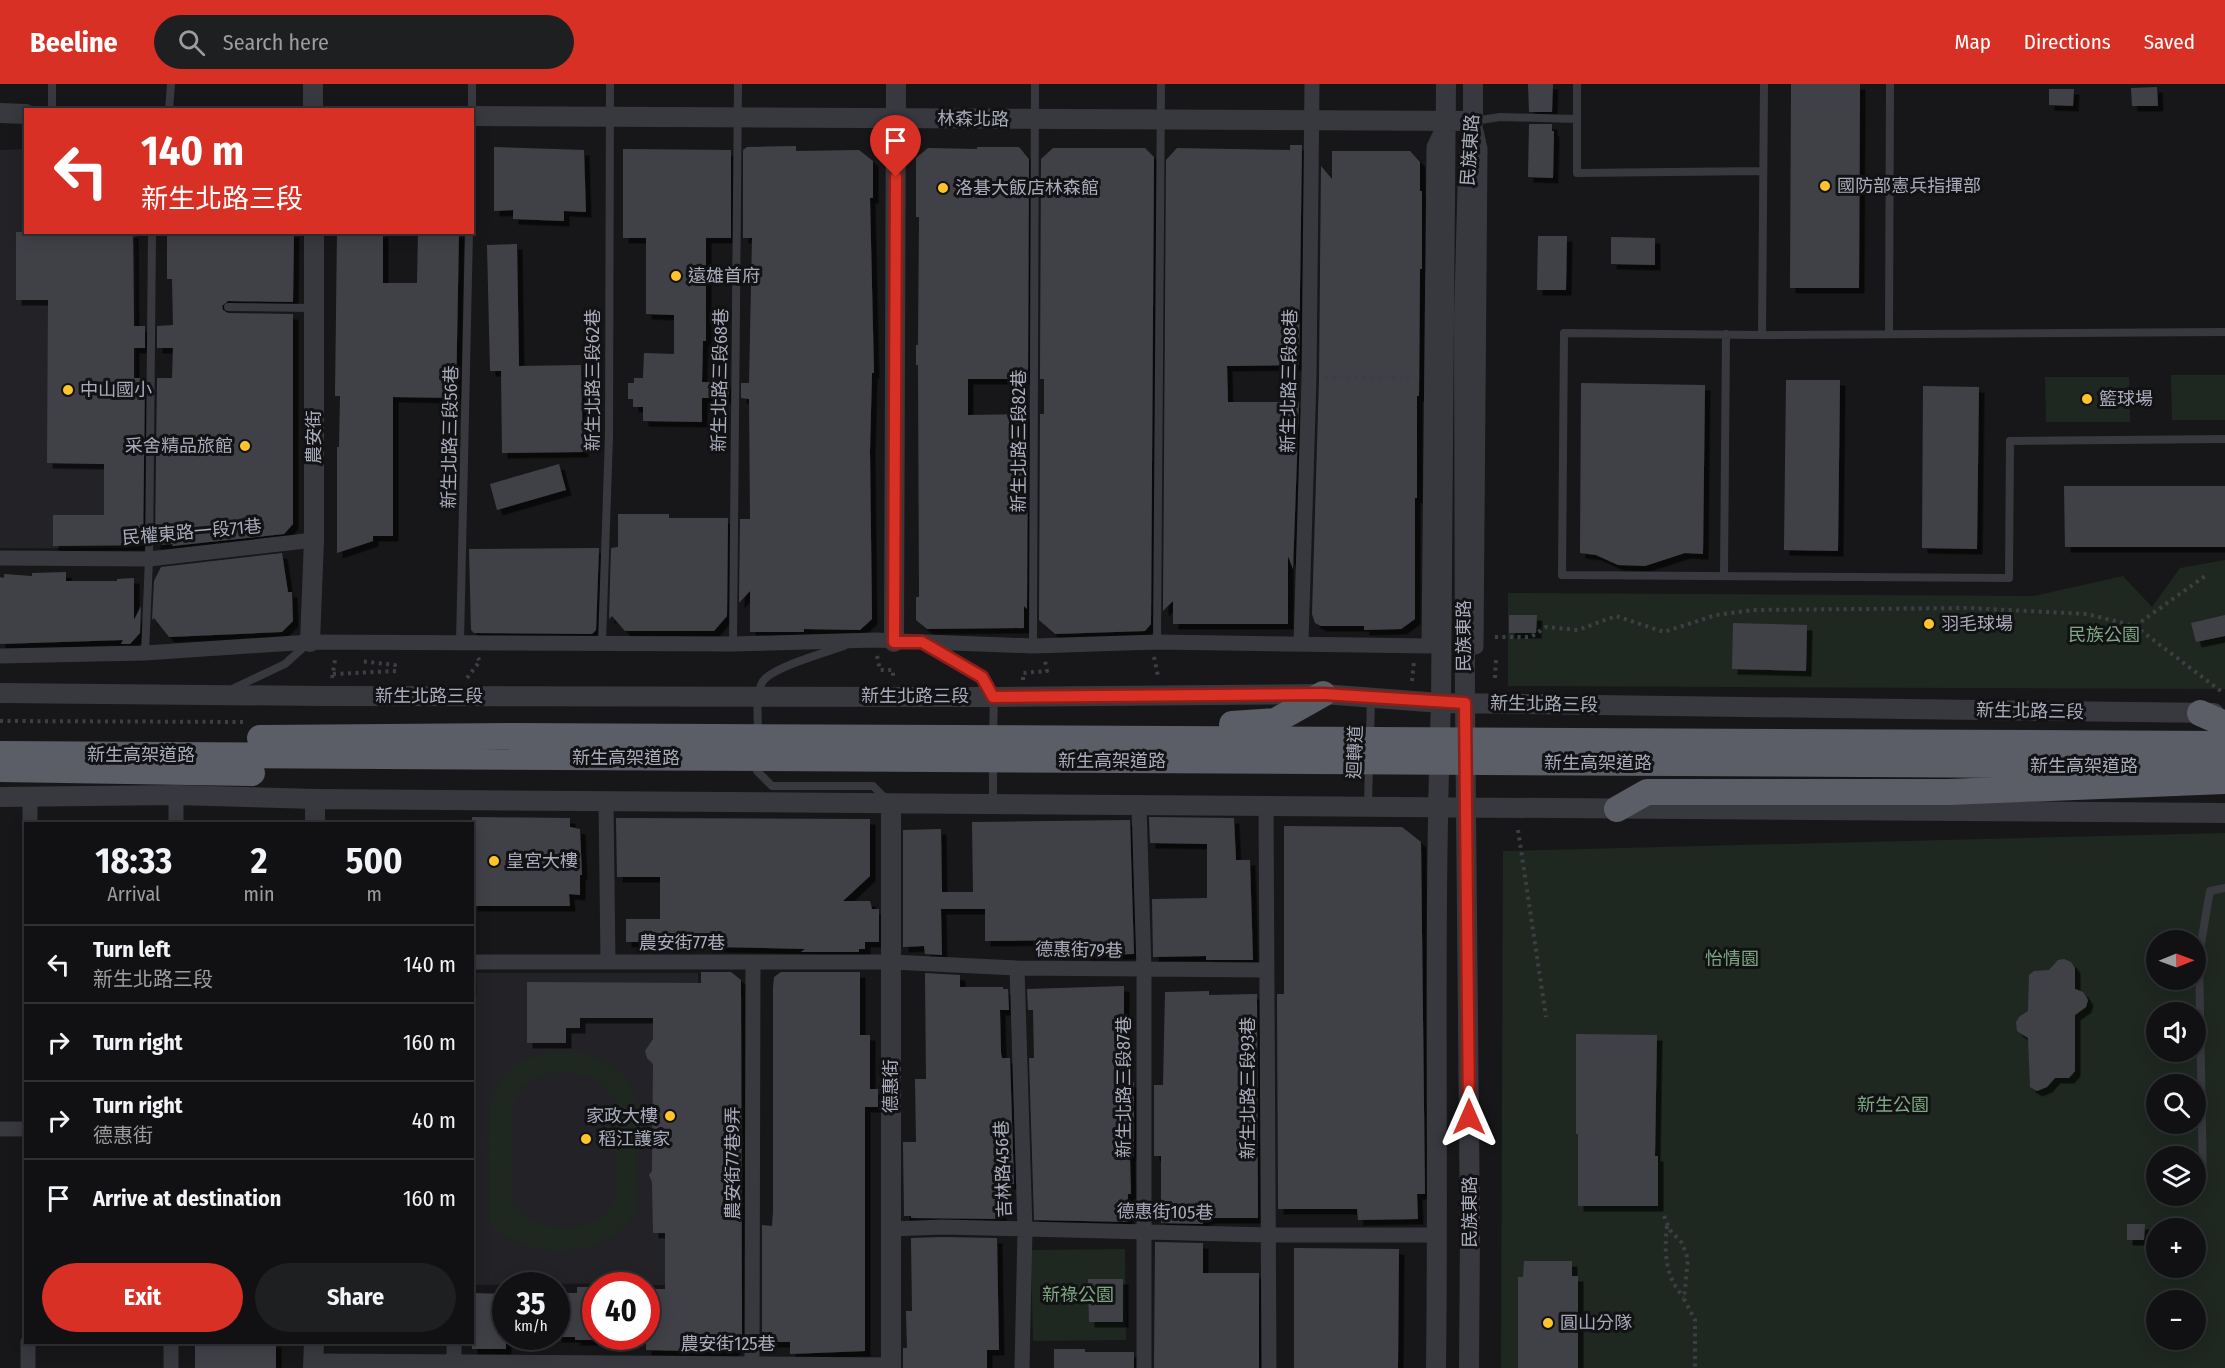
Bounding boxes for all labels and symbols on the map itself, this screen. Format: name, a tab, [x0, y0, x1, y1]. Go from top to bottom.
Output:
street label: 林森北路	[937, 107, 1009, 131]
street label: 民族東路	[1457, 113, 1483, 187]
pin	[870, 115, 921, 177]
place label: 國防部憲兵指揮部	[1837, 175, 1981, 197]
place label: 洛碁大飯店林森館	[955, 177, 1099, 199]
marker: 國防部憲兵指揮部	[1818, 179, 1832, 193]
marker: 洛碁大飯店林森館	[936, 181, 950, 195]
place label: 遠雄首府	[688, 265, 760, 287]
marker: 遠雄首府	[669, 269, 683, 283]
street label: 新生北路三段68巷	[708, 308, 732, 452]
street label: 新生北路三段62巷	[582, 309, 604, 451]
street label: 新生北路三段88巷	[1277, 309, 1301, 453]
street label: 新生北路三段56巷	[438, 365, 462, 509]
street label: 新生北路三段82巷	[1008, 370, 1030, 512]
place label: 中山國小	[80, 379, 152, 401]
marker: 中山國小	[61, 383, 75, 397]
place label: 籃球場	[2099, 388, 2153, 410]
marker: 籃球場	[2080, 392, 2094, 406]
street label: 農安街	[303, 410, 325, 464]
place label: 采舍精品旅館	[125, 435, 233, 457]
marker: 采舍精品旅館	[238, 439, 252, 453]
street label: 民權東路一段71巷	[121, 515, 263, 549]
street label: 民族東路	[1453, 600, 1475, 672]
place label: 羽毛球場	[1941, 613, 2013, 635]
marker: 羽毛球場	[1922, 617, 1936, 631]
park label: 民族公園	[2068, 624, 2140, 646]
street label: 新生北路三段	[375, 685, 483, 707]
street label: 新生北路三段	[861, 685, 969, 707]
street label: 新生北路三段	[1490, 692, 1598, 716]
street label: 新生北路三段	[1976, 699, 2084, 723]
street label: 迴轉道	[1343, 725, 1367, 779]
street label: 新生高架道路	[87, 744, 195, 766]
street label: 新生高架道路	[572, 747, 680, 769]
street label: 新生高架道路	[1058, 750, 1166, 772]
street label: 新生高架道路	[1544, 752, 1652, 774]
street label: 新生高架道路	[2030, 755, 2138, 777]
place label: 皇宮大樓	[506, 850, 578, 872]
marker: 皇宮大樓	[487, 854, 501, 868]
north arrow	[2146, 930, 2206, 990]
street label: 農安街77巷	[639, 932, 725, 954]
street label: 德惠街79巷	[1035, 938, 1123, 962]
park label: 怡情園	[1705, 948, 1759, 970]
street label: 新生北路三段87巷	[1113, 1016, 1135, 1158]
street label: 新生北路三段93巷	[1237, 1017, 1259, 1159]
street label: 德惠街	[880, 1059, 902, 1113]
position arrow	[1437, 1085, 1501, 1149]
park label: 新生公園	[1857, 1094, 1929, 1116]
place label: 家政大樓	[586, 1105, 658, 1127]
street label: 農安街77巷9弄	[722, 1106, 744, 1220]
marker: 家政大樓	[663, 1109, 677, 1123]
street label: 吉林路456巷	[990, 1120, 1016, 1218]
place label: 稻江護家	[598, 1128, 670, 1150]
marker: 稻江護家	[579, 1132, 593, 1146]
street label: 民族東路	[1459, 1176, 1481, 1248]
street label: 德惠街105巷	[1116, 1200, 1214, 1224]
speed limit sign: 40	[582, 1272, 660, 1350]
park label: 新祿公園	[1042, 1284, 1114, 1306]
place label: 圓山分隊	[1560, 1312, 1632, 1334]
marker: 圓山分隊	[1541, 1316, 1555, 1330]
street label: 農安街125巷	[680, 1333, 776, 1355]

